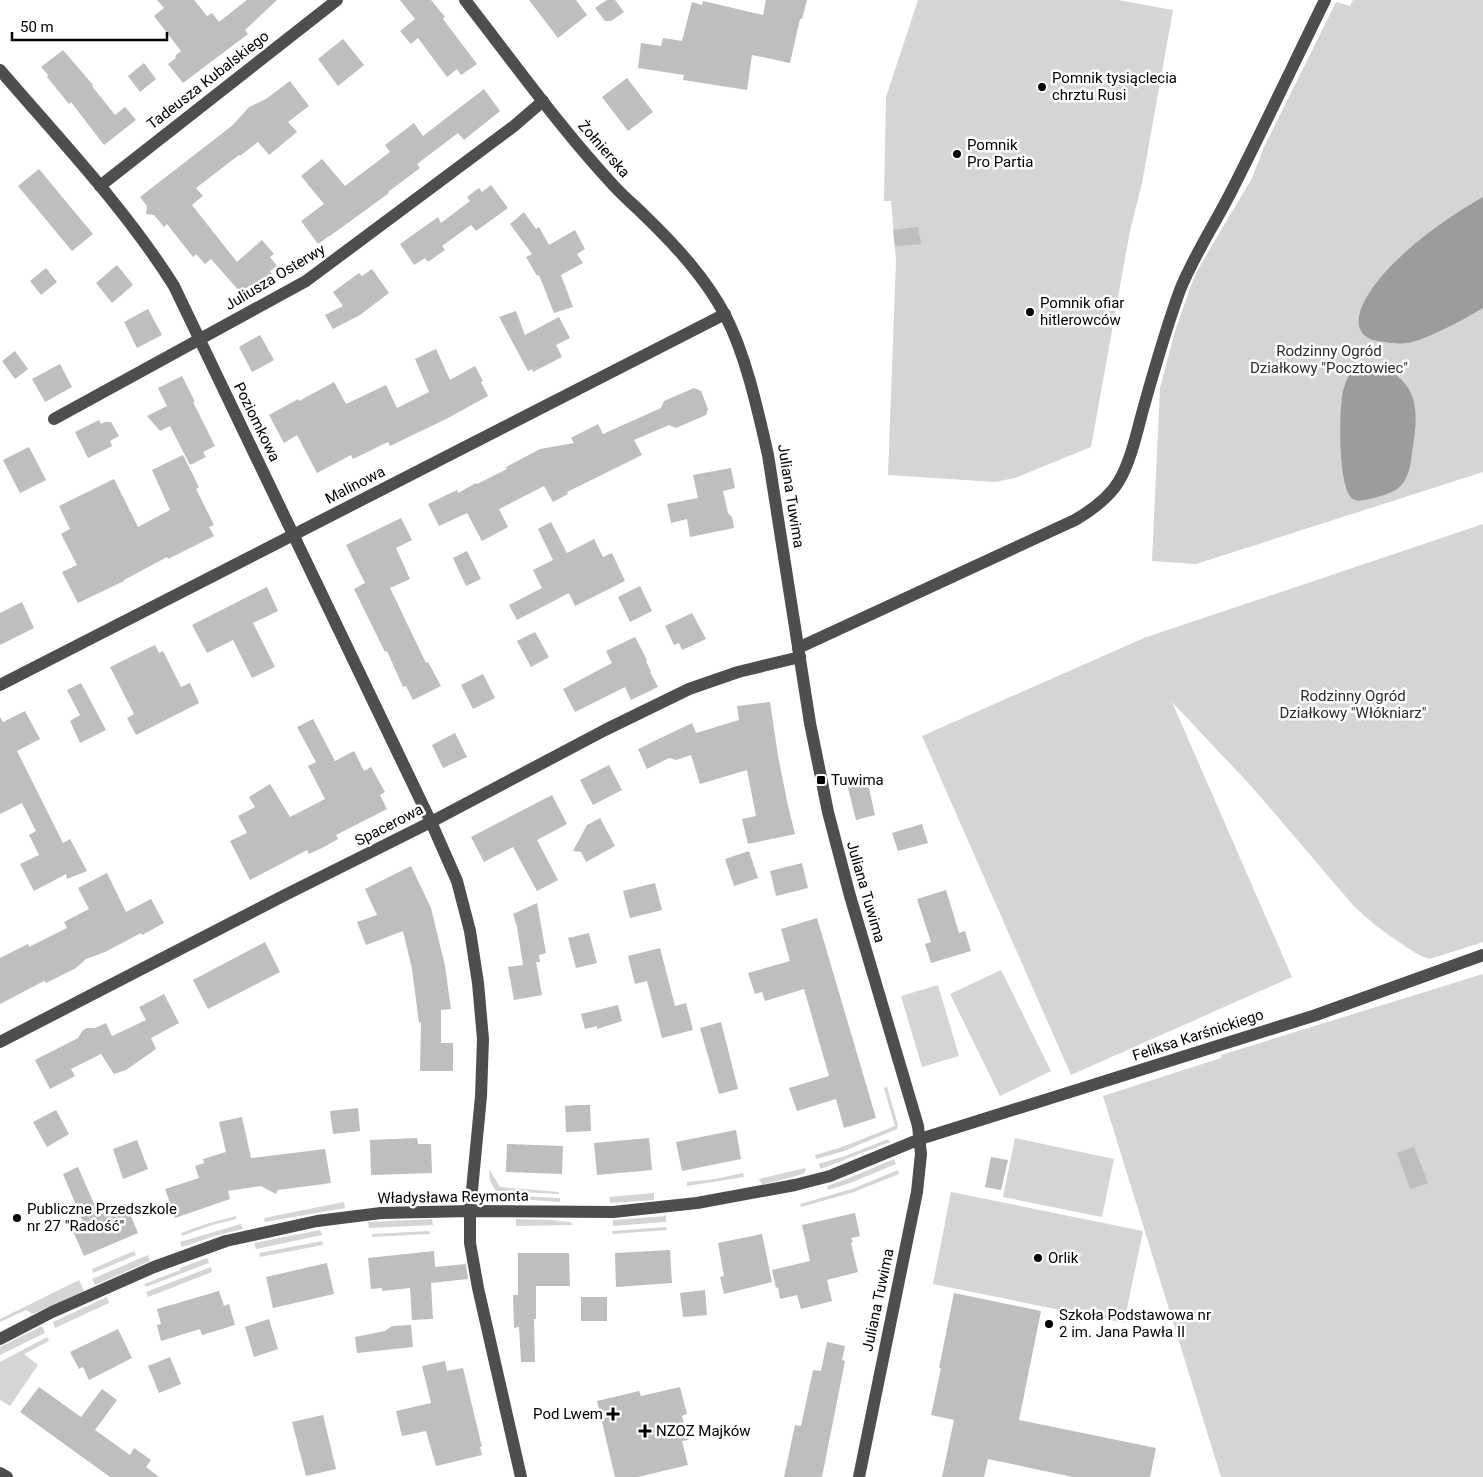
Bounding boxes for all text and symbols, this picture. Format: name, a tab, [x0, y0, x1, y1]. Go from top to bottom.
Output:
scale bar	[12, 10, 168, 42]
text: 50 m	[20, 18, 54, 36]
street label: Tadeusza Kubalskiego	[143, 27, 273, 133]
place label: Pomnik tysiąclecia chrztu Rusi	[1052, 69, 1177, 104]
marker: Pomnik tysiąclecia chrztu Rusi	[1036, 81, 1048, 93]
street label: Żołnierska	[574, 117, 634, 181]
place label: Pomnik Pro Partia	[967, 136, 1033, 171]
marker: Pomnik Pro Partia	[951, 148, 963, 160]
street label: Juliusza Osterwy	[222, 240, 328, 314]
place label: Pomnik ofiar hitlerowców	[1040, 294, 1124, 329]
marker: Pomnik ofiar hitlerowców	[1024, 306, 1036, 318]
park label: Rodzinny Ogród Działkowy "Pocztowiec"	[1250, 342, 1408, 377]
street label: Poziomkowa	[230, 379, 284, 465]
street label: Juliana Tuwima	[774, 443, 808, 549]
street label: Malinowa	[322, 462, 388, 508]
park label: Rodzinny Ogród Działkowy "Włókniarz"	[1279, 687, 1427, 722]
place label: Tuwima	[831, 771, 884, 789]
marker: Tuwima	[815, 774, 827, 786]
street label: Spacerowa	[352, 800, 426, 850]
street label: Juliana Tuwima	[843, 839, 889, 945]
street label: Feliksa Karśnickiego	[1130, 1005, 1266, 1065]
street label: Władysława Reymonta	[377, 1187, 529, 1207]
place label: Publiczne Przedszkole nr 27 "Radość"	[27, 1200, 177, 1235]
marker: Publiczne Przedszkole nr 27 "Radość"	[11, 1212, 23, 1224]
street label: Juliana Tuwima	[858, 1247, 898, 1353]
place label: Orlik	[1048, 1249, 1079, 1267]
marker: Orlik	[1032, 1252, 1044, 1264]
place label: Szkoła Podstawowa nr 2 im. Jana Pawła II	[1059, 1306, 1211, 1341]
marker: Szkoła Podstawowa nr 2 im. Jana Pawła II	[1043, 1318, 1055, 1330]
place label: Pod Lwem	[533, 1405, 603, 1423]
marker: Pod Lwem	[607, 1408, 619, 1420]
place label: NZOZ Majków	[656, 1422, 751, 1440]
marker: NZOZ Majków	[638, 1424, 652, 1438]

